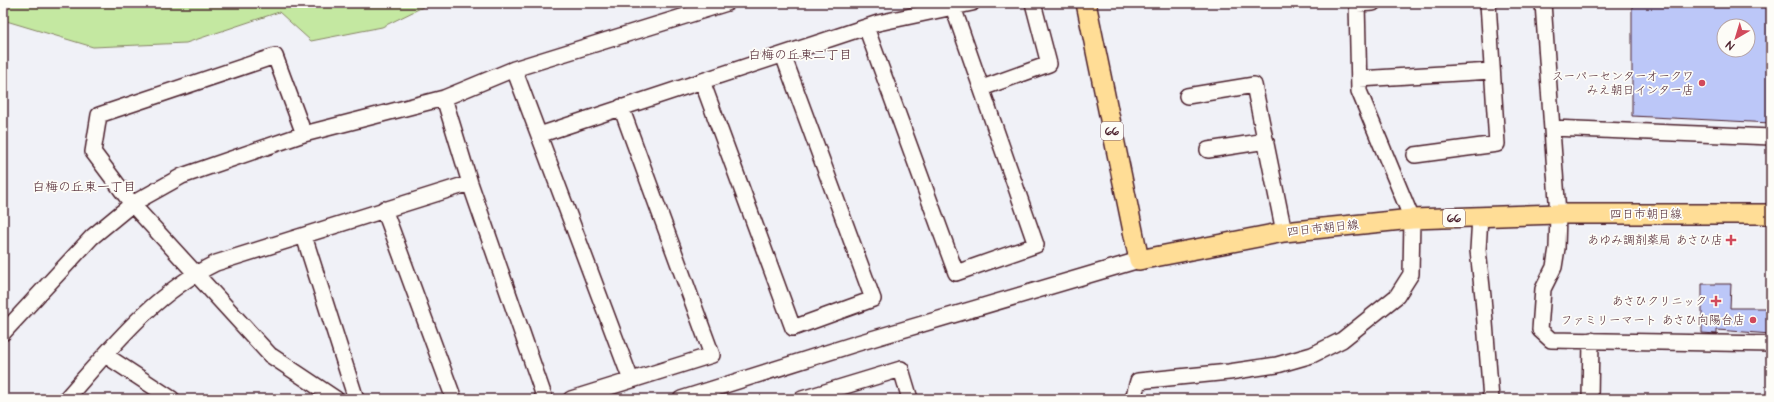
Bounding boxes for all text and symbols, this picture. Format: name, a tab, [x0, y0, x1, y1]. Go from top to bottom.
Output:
north arrow	[1716, 18, 1756, 58]
text: N	[1723, 37, 1737, 54]
district label: 白梅の丘東二丁目	[748, 46, 852, 64]
place label: スーパーセンターオークワ みえ朝日インター店	[1552, 68, 1694, 99]
marker: スーパーセンターオークワ みえ朝日インター店	[1697, 78, 1707, 88]
road number: 66	[1101, 122, 1123, 140]
district label: 白梅の丘東一丁目	[32, 178, 136, 196]
street label: 四日市朝日線	[1610, 206, 1682, 223]
road number: 66	[1443, 209, 1465, 227]
street label: 四日市朝日線	[1286, 216, 1360, 241]
place label: あゆみ調剤薬局 あさひ店	[1587, 232, 1723, 249]
marker: あゆみ調剤薬局 あさひ店	[1726, 235, 1736, 245]
place label: あさひクリニック	[1612, 293, 1707, 310]
marker: あさひクリニック	[1710, 295, 1722, 307]
place label: ファミリーマート あさひ向陽台店	[1561, 312, 1745, 329]
marker: ファミリーマート あさひ向陽台店	[1748, 315, 1758, 325]

